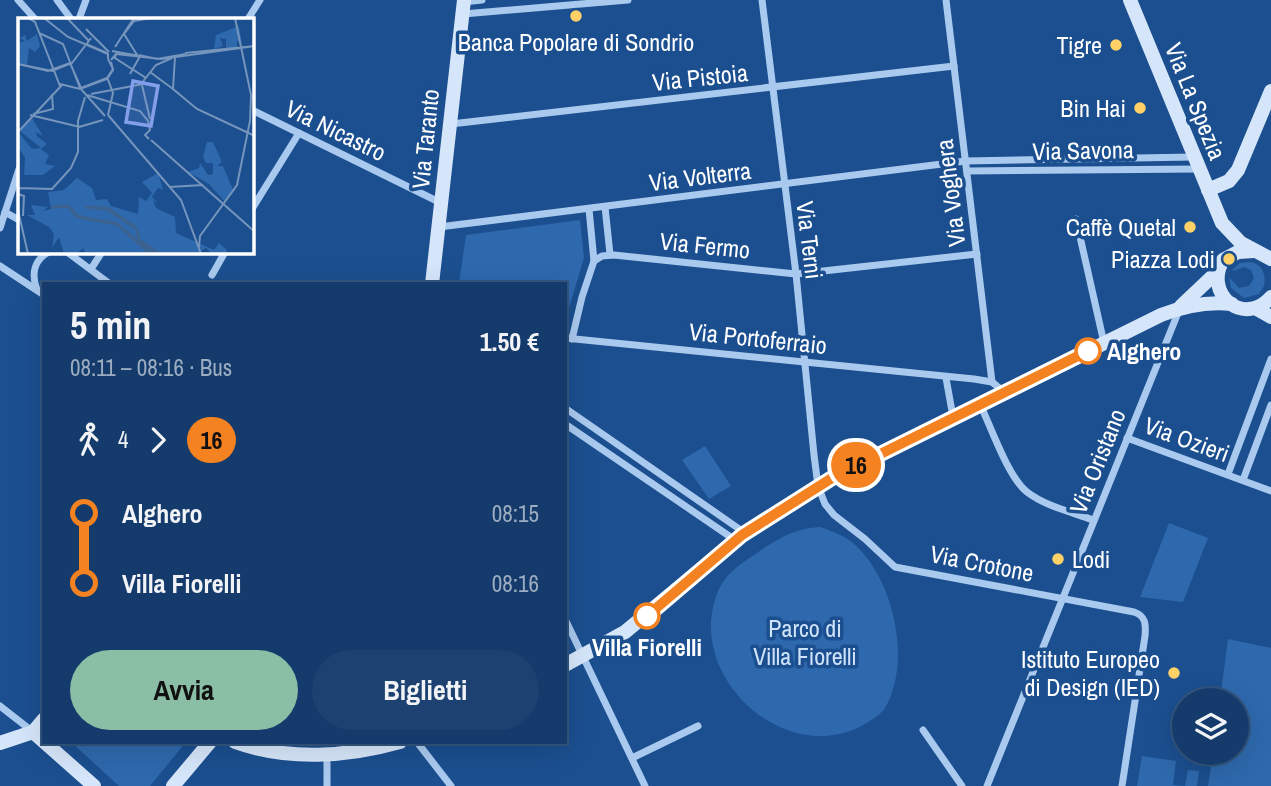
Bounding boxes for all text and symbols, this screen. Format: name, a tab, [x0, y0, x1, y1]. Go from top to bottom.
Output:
marker: Banca Popolare di Sondrio	[568, 8, 584, 24]
inset map	[18, 18, 254, 254]
place label: Banca Popolare di Sondrio	[458, 26, 694, 58]
place label: Tigre	[1056, 29, 1102, 61]
marker: Tigre	[1108, 37, 1124, 53]
street label: Via La Spezia	[1158, 38, 1234, 164]
street label: Via Pistoia	[651, 56, 749, 98]
street label: Via Taranto	[404, 87, 446, 191]
street label: Via Nicastro	[280, 92, 392, 168]
place label: Bin Hai	[1060, 92, 1126, 124]
marker: Bin Hai	[1132, 100, 1148, 116]
street label: Via Savona	[1032, 133, 1134, 167]
street label: Via Voghera	[928, 137, 972, 249]
street label: Via Volterra	[647, 154, 753, 198]
street label: Via Terni	[789, 199, 831, 281]
place label: Caffè Quetal	[1066, 211, 1176, 243]
marker: Caffè Quetal	[1182, 219, 1198, 235]
street label: Via Fermo	[658, 224, 752, 266]
place label: Piazza Lodi	[1111, 243, 1215, 275]
marker: Piazza Lodi	[1221, 251, 1237, 267]
text: 5 min	[70, 300, 151, 351]
street label: Via Portoferraio	[687, 315, 829, 361]
text: 1.50 €	[480, 324, 539, 359]
place label: Alghero	[1107, 335, 1181, 367]
marker: Alghero	[1075, 338, 1101, 364]
text: 08:11 – 08:16 · Bus	[70, 352, 232, 383]
street label: Via Oristano	[1062, 404, 1132, 518]
street label: Via Ozieri	[1140, 409, 1234, 469]
icon: walk	[70, 421, 108, 459]
icon: forward	[139, 421, 177, 459]
text: 4	[118, 424, 129, 455]
text: 16	[201, 424, 222, 456]
line badge: 16	[824, 442, 888, 488]
text: 16	[845, 449, 867, 481]
text: Alghero	[122, 496, 203, 531]
text: 08:15	[492, 498, 539, 529]
street label: Via Crotone	[928, 537, 1036, 589]
place label: Lodi	[1072, 543, 1110, 575]
marker: Lodi	[1050, 551, 1066, 567]
text: Villa Fiorelli	[122, 566, 241, 601]
text: 08:16	[492, 568, 539, 599]
marker: Villa Fiorelli	[634, 603, 660, 629]
park label: Parco di Villa Fiorelli	[753, 612, 857, 672]
place label: Villa Fiorelli	[592, 631, 702, 663]
place label: Istituto Europeo di Design (IED)	[1021, 643, 1160, 703]
button: Avvia	[70, 650, 298, 730]
button: Biglietti	[312, 650, 539, 730]
marker: Istituto Europeo di Design (IED)	[1166, 665, 1182, 681]
map controls	[1172, 688, 1249, 765]
button: layers	[1172, 688, 1249, 765]

